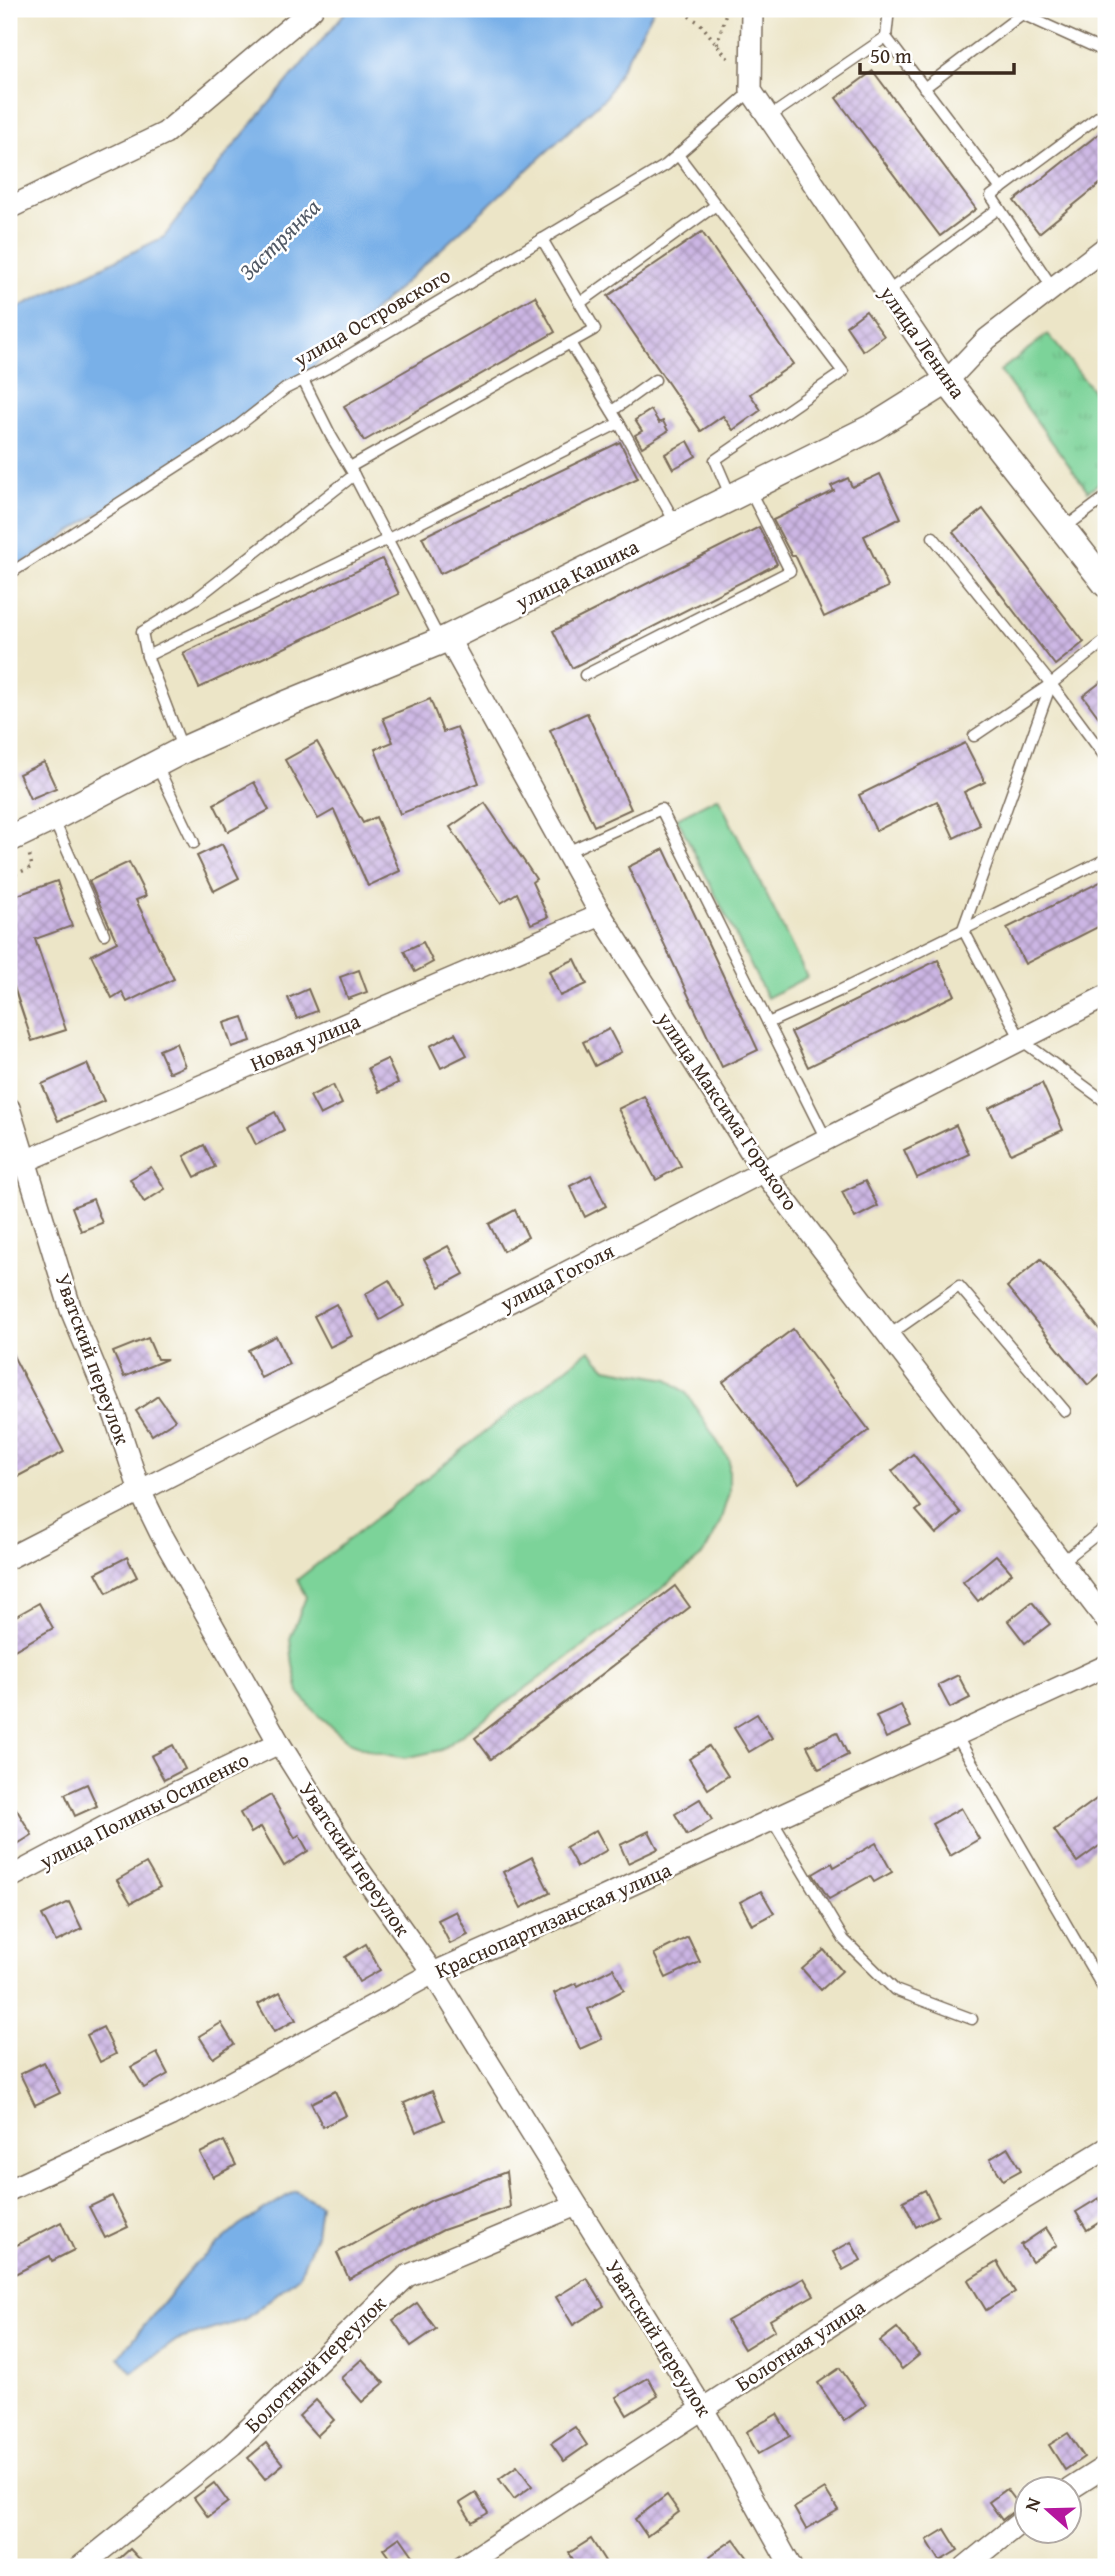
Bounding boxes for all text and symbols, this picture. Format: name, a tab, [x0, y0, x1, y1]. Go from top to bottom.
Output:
scale bar	[860, 32, 1014, 76]
text: 50 m	[870, 40, 912, 71]
water label: Застрянка	[231, 190, 328, 287]
street label: улица Островского	[287, 259, 456, 375]
street label: улица Ленина	[872, 278, 973, 405]
street label: улица Кашика	[509, 531, 644, 618]
street label: Новая улица	[245, 1005, 365, 1079]
street label: улица Максима Горького	[649, 1005, 806, 1217]
street label: улица Гоголя	[494, 1235, 620, 1319]
street label: Уватский переулок	[48, 1269, 138, 1449]
street label: улица Полины Осипенко	[33, 1744, 254, 1877]
street label: Уватский переулок	[292, 1776, 418, 1942]
street label: Краснопартизанская улица	[430, 1854, 676, 1986]
street label: Уватский переулок	[598, 2253, 720, 2423]
street label: Болотный переулок	[237, 2288, 393, 2440]
street label: Болотная улица	[729, 2291, 871, 2399]
north arrow	[1014, 2474, 1084, 2544]
text: N	[1017, 2493, 1047, 2515]

